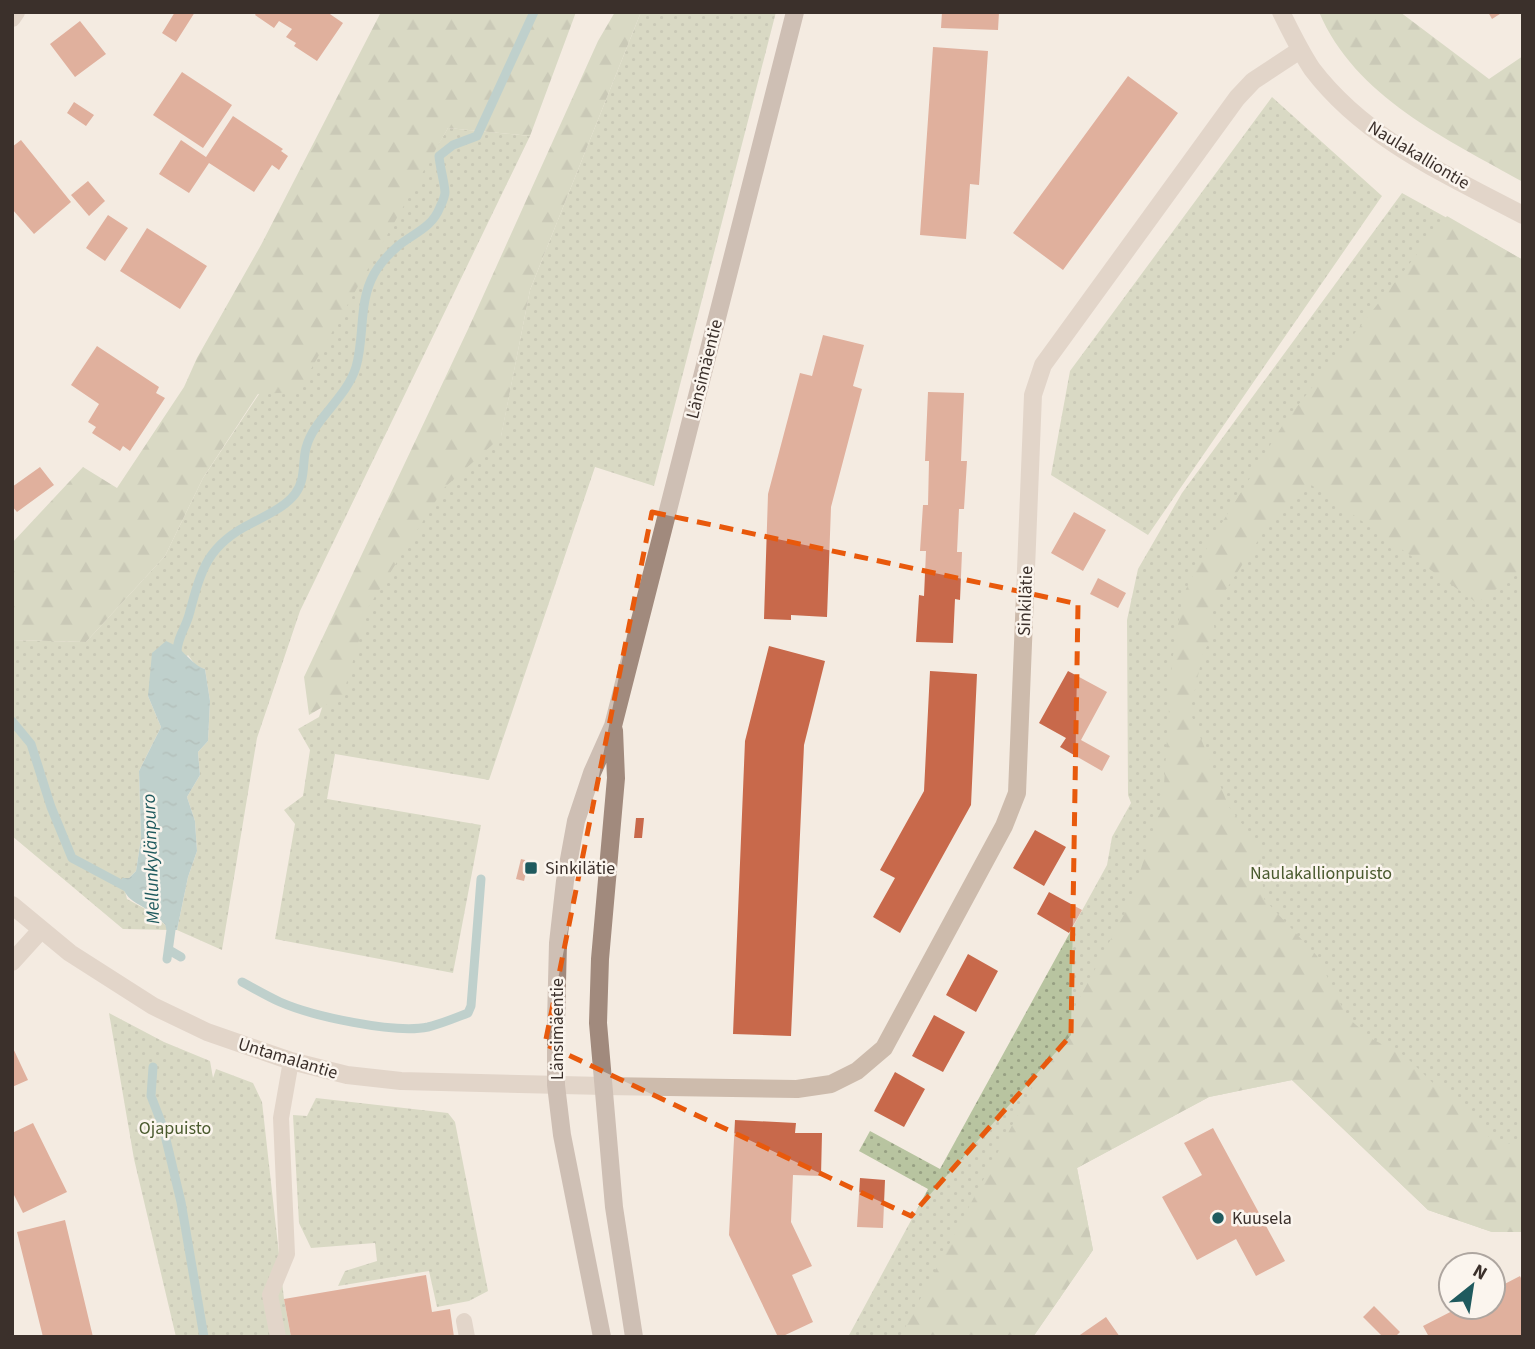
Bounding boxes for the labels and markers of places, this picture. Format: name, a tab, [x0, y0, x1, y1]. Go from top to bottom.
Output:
place label: Sinkilätie	[545, 856, 615, 881]
marker: Sinkilätie	[523, 860, 539, 876]
place label: Kuusela	[1232, 1206, 1292, 1231]
marker: Kuusela	[1210, 1210, 1226, 1226]

